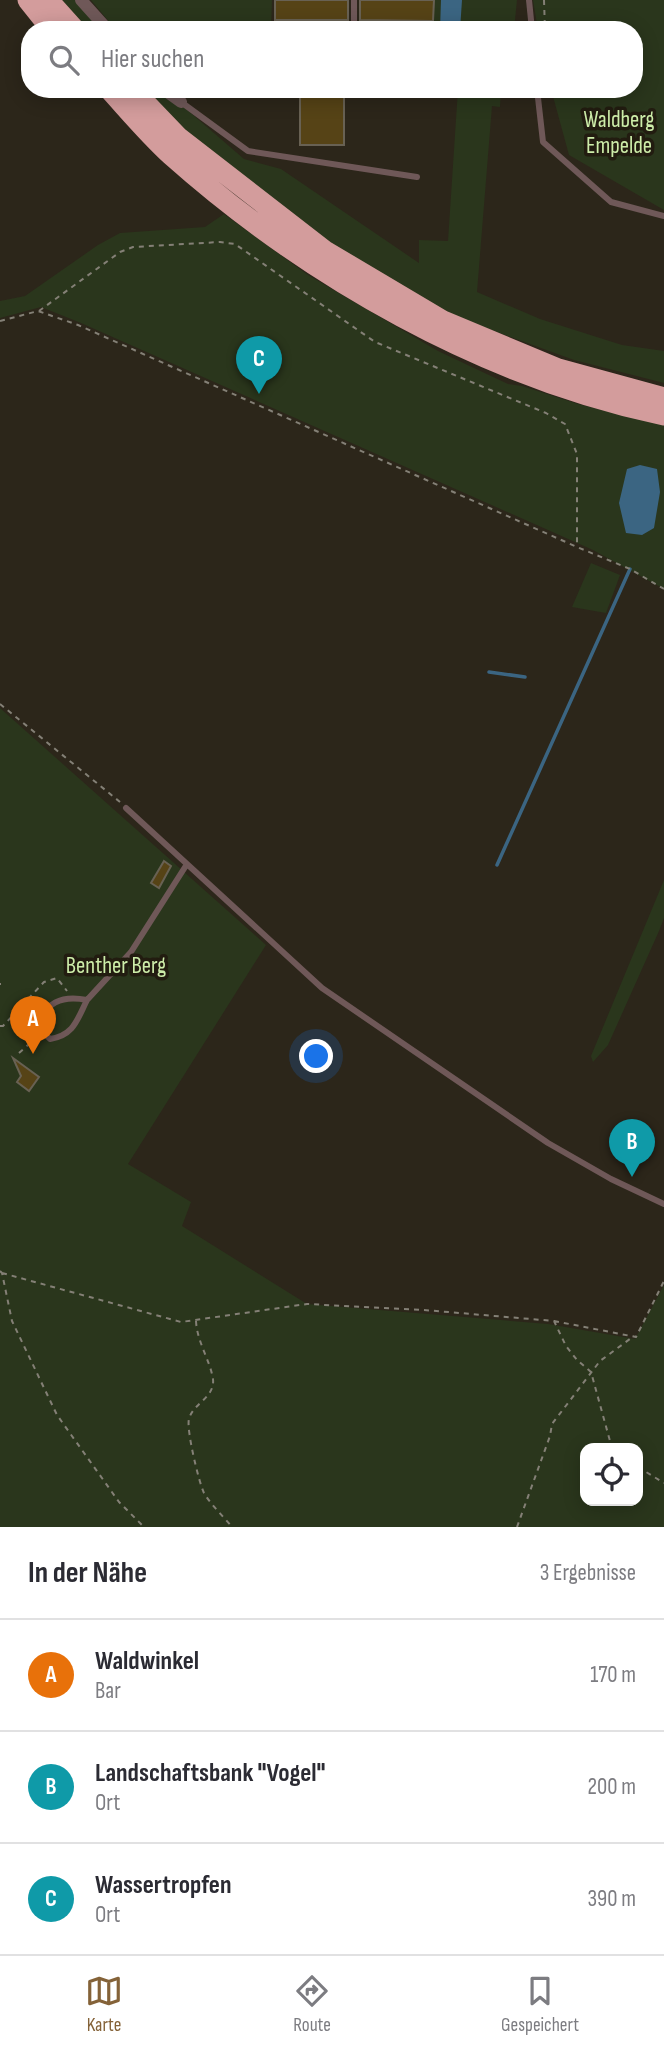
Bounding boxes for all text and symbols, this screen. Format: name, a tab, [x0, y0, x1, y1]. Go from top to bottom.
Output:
search box	[21, 21, 643, 98]
icon: search	[45, 41, 83, 79]
text: Hier suchen	[101, 44, 204, 75]
park label: Waldberg Empelde	[583, 106, 655, 160]
pin: C	[236, 336, 282, 394]
park label: Benther Berg	[66, 952, 166, 980]
pin: A	[10, 996, 56, 1054]
your location	[299, 1039, 333, 1073]
pin: B	[609, 1119, 655, 1177]
map controls	[580, 1443, 643, 1506]
button: locate	[580, 1443, 643, 1506]
text: In der Nähe	[28, 1555, 147, 1591]
text: 3 Ergebnisse	[540, 1559, 636, 1587]
text: Waldwinkel	[95, 1646, 199, 1677]
text: A	[46, 1661, 56, 1689]
text: 170 m	[590, 1661, 636, 1689]
text: Bar	[95, 1677, 121, 1705]
text: Landschaftsbank "Vogel"	[95, 1758, 326, 1789]
text: B	[46, 1773, 56, 1801]
text: 200 m	[588, 1773, 636, 1801]
text: Ort	[95, 1789, 120, 1817]
text: Wassertropfen	[95, 1870, 232, 1901]
text: C	[45, 1885, 57, 1913]
text: 390 m	[587, 1885, 636, 1913]
text: Ort	[95, 1901, 120, 1929]
tab: Karte	[85, 1972, 123, 2037]
tab: Route	[293, 1972, 331, 2037]
tab: Gespeichert	[501, 1972, 579, 2037]

